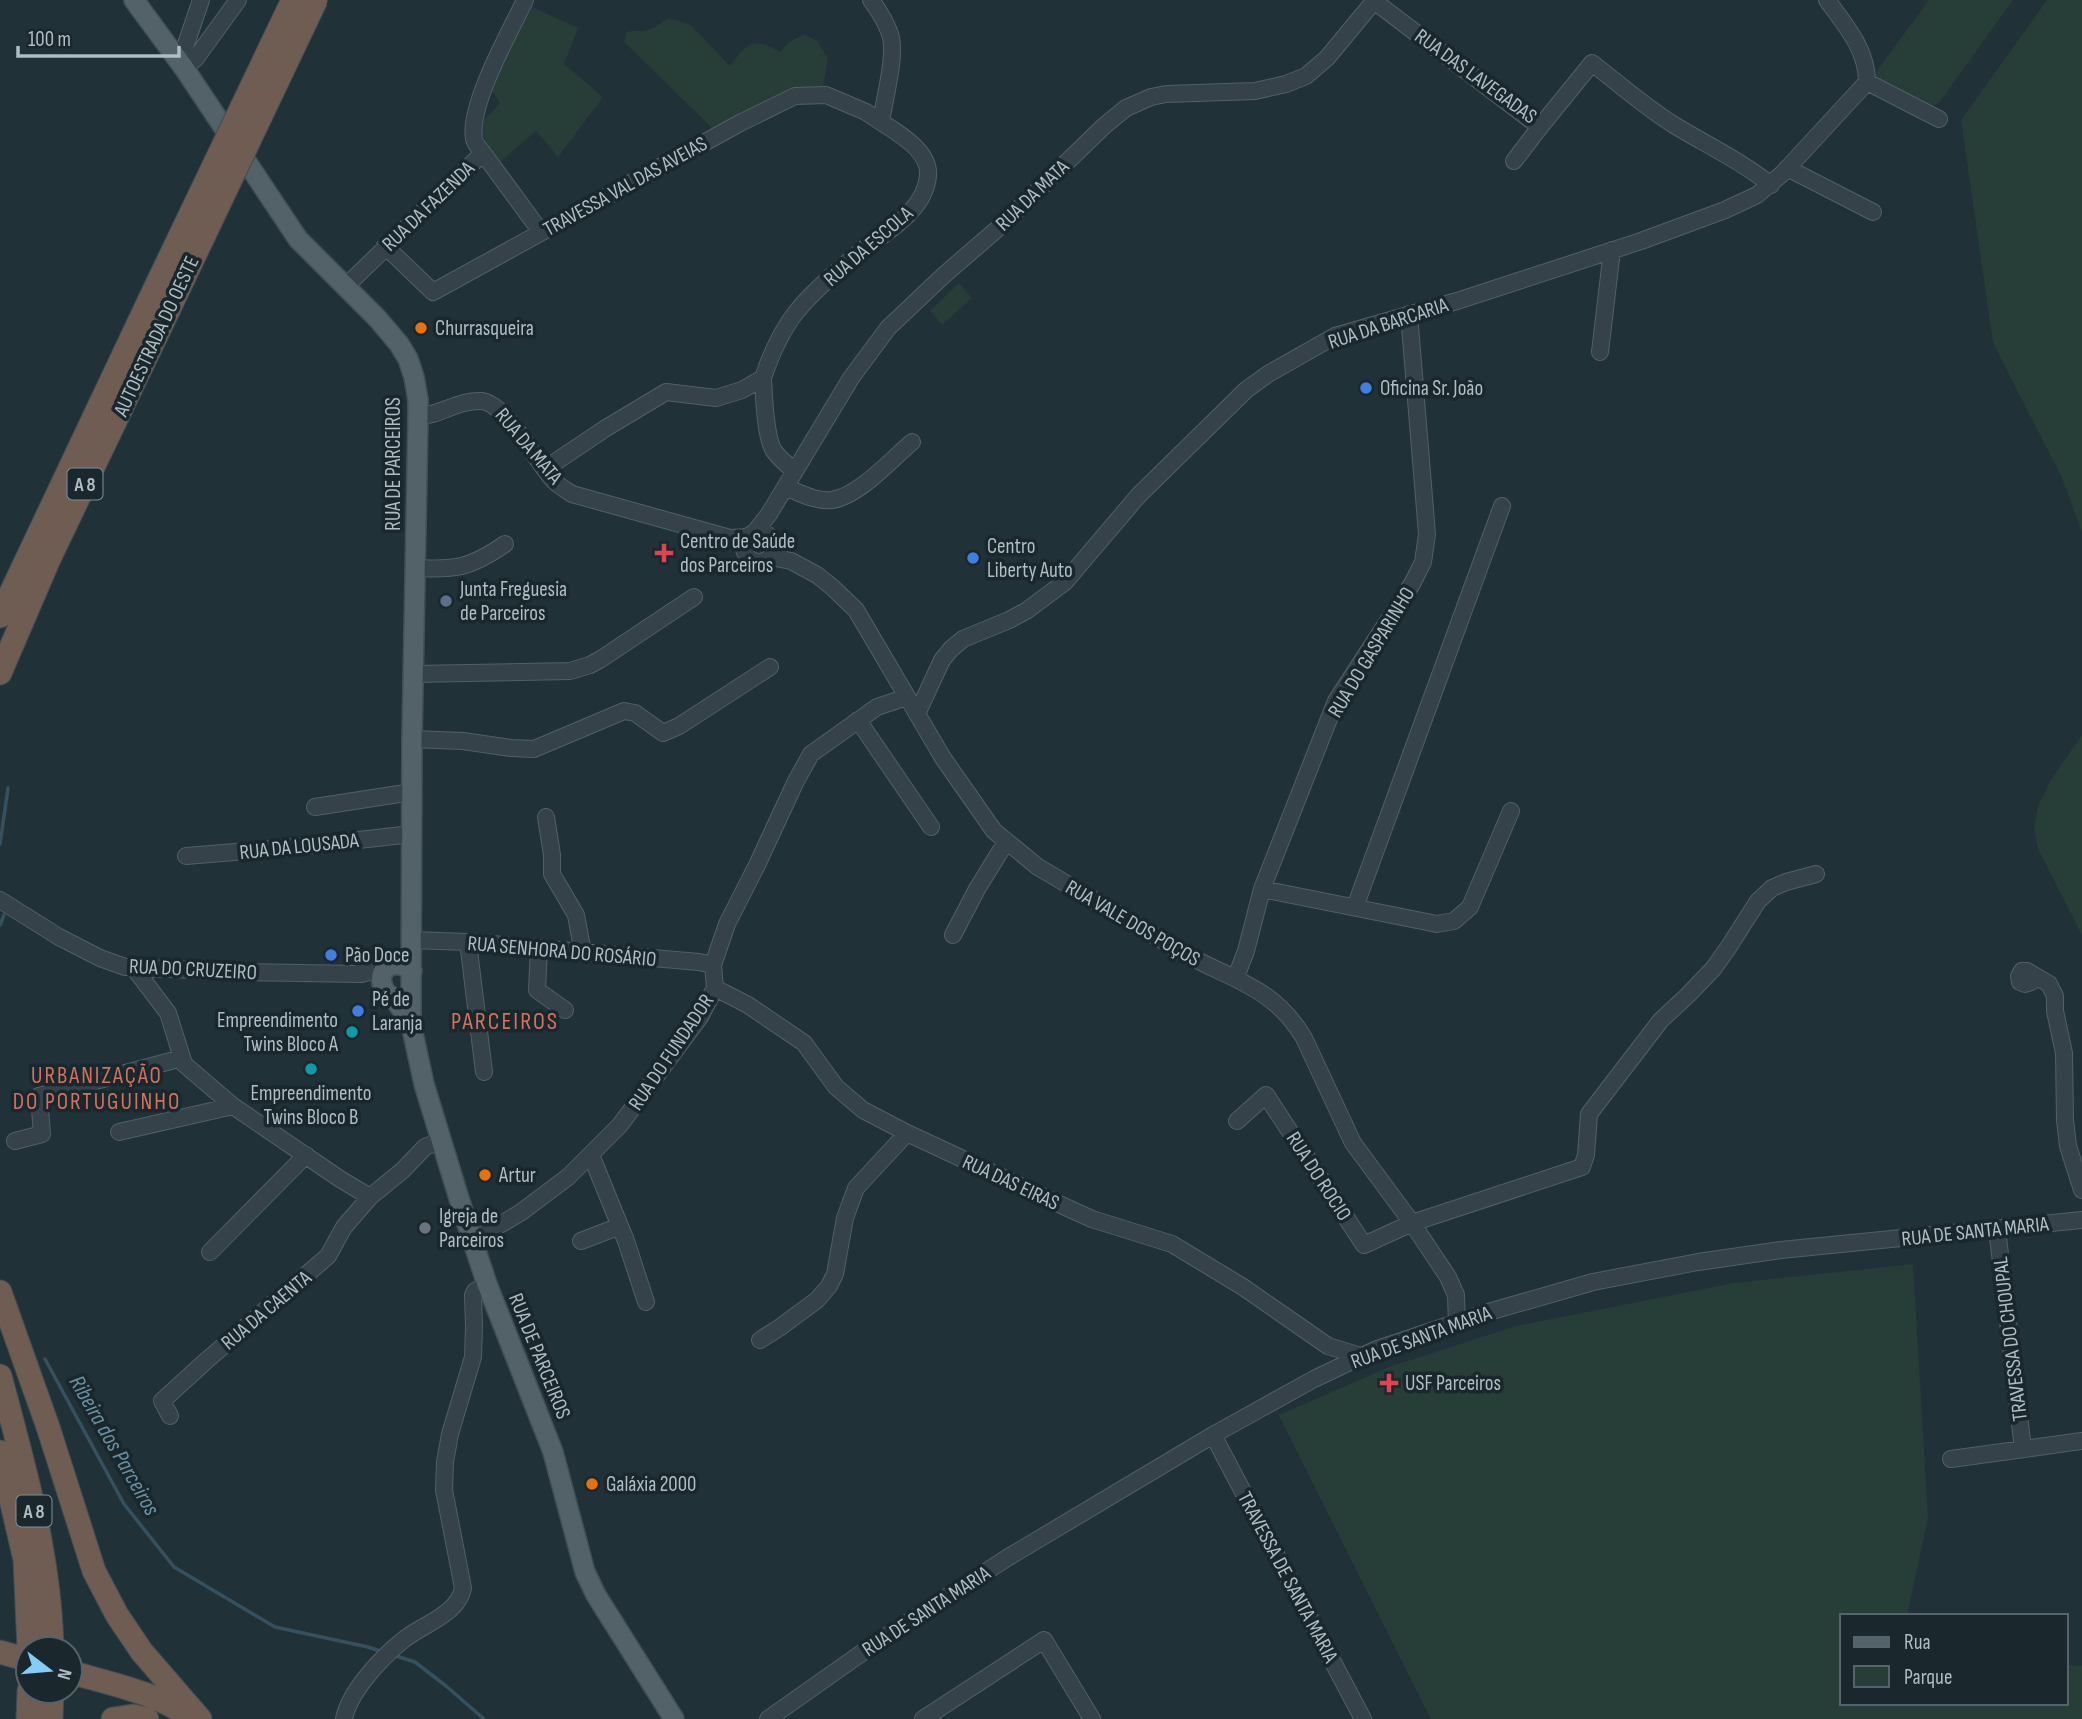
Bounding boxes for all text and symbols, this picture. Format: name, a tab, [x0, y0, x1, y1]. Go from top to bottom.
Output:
scale bar	[18, 14, 178, 58]
street label: RUA DAS LAVEGADAS	[1410, 24, 1542, 129]
text: 100 m	[28, 27, 71, 52]
street label: TRAVESSA VAL DAS AVEIAS	[539, 131, 712, 242]
street label: RUA DA MATA	[991, 154, 1075, 236]
street label: RUA DA FAZENDA	[377, 155, 480, 257]
street label: RUA DA ESCOLA	[819, 200, 919, 292]
street label: AUTOESTRADA DO OESTE	[108, 252, 204, 421]
street label: RUA DA BARCARIA	[1325, 292, 1452, 355]
place label: Churrasqueira	[435, 316, 534, 341]
marker: Churrasqueira	[413, 320, 429, 336]
place label: Oficina Sr. João	[1380, 376, 1483, 401]
marker: Oficina Sr. João	[1358, 380, 1374, 396]
street label: RUA DE PARCEIROS	[381, 397, 406, 531]
street label: RUA DA MATA	[490, 403, 568, 490]
road number: A 8	[68, 468, 102, 499]
place label: Centro de Saúde dos Parceiros	[680, 529, 795, 578]
place label: Centro Liberty Auto	[987, 534, 1073, 583]
marker: Centro de Saúde dos Parceiros	[654, 543, 674, 563]
marker: Centro Liberty Auto	[965, 550, 981, 566]
place label: Junta Freguesia de Parceiros	[459, 577, 567, 626]
street label: RUA DO GASPARINHO	[1323, 583, 1420, 722]
marker: Junta Freguesia de Parceiros	[438, 593, 454, 609]
street label: RUA DA LOUSADA	[238, 828, 361, 865]
street label: RUA VALE DOS POÇOS	[1061, 875, 1204, 972]
street label: RUA SENHORA DO ROSÁRIO	[466, 931, 657, 972]
place label: Pão Doce	[345, 943, 410, 968]
marker: Pão Doce	[323, 947, 339, 963]
street label: RUA DO CRUZEIRO	[128, 954, 257, 985]
place label: Pé de Laranja	[372, 987, 422, 1036]
street label: RUA DO FUNDADOR	[623, 989, 720, 1115]
marker: Pé de Laranja	[350, 1003, 366, 1019]
district label: PARCEIROS	[451, 1007, 559, 1036]
place label: Empreendimento Twins Bloco A	[217, 1008, 339, 1057]
marker: Empreendimento Twins Bloco A	[344, 1024, 360, 1040]
marker: Empreendimento Twins Bloco B	[303, 1061, 319, 1077]
district label: URBANIZAÇÃO DO PORTUGUINHO	[13, 1062, 181, 1116]
place label: Empreendimento Twins Bloco B	[250, 1081, 372, 1130]
street label: RUA DO ROCIO	[1281, 1127, 1357, 1225]
street label: RUA DAS EIRAS	[958, 1149, 1063, 1216]
place label: Artur	[498, 1163, 536, 1188]
marker: Artur	[477, 1167, 493, 1183]
place label: Igreja de Parceiros	[439, 1204, 504, 1253]
street label: RUA DE SANTA MARIA	[1900, 1211, 2051, 1252]
marker: Igreja de Parceiros	[417, 1220, 433, 1236]
street label: TRAVESSA DO CHOUPAL	[1988, 1255, 2033, 1422]
street label: RUA DA CAENTA	[216, 1265, 317, 1355]
street label: RUA DE PARCEIROS	[503, 1290, 576, 1423]
street label: RUA DE SANTA MARIA	[1348, 1300, 1496, 1374]
water label: Ribeira dos Parceiros	[63, 1370, 166, 1521]
place label: USF Parceiros	[1405, 1371, 1501, 1396]
marker: USF Parceiros	[1379, 1373, 1399, 1393]
place label: Galáxia 2000	[606, 1472, 696, 1497]
marker: Galáxia 2000	[584, 1476, 600, 1492]
street label: TRAVESSA DE SANTA MARIA	[1232, 1488, 1344, 1668]
road number: A 8	[16, 1496, 52, 1526]
street label: RUA DE SANTA MARIA	[858, 1560, 996, 1662]
legend	[1840, 1614, 2068, 1705]
text: Rua	[1904, 1630, 1931, 1655]
north arrow	[14, 1635, 84, 1705]
text: Parque	[1904, 1665, 1952, 1690]
text: N	[51, 1666, 76, 1682]

